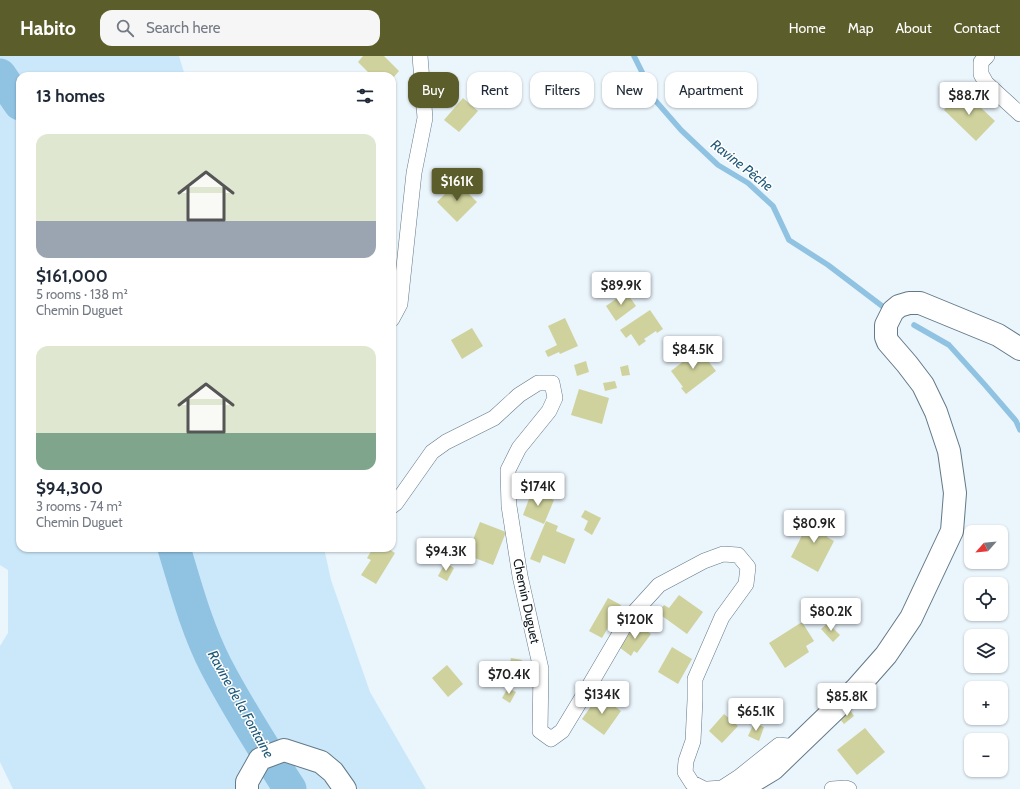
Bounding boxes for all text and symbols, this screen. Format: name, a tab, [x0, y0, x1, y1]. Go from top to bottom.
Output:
search box	[100, 10, 380, 46]
text: Habito	[20, 17, 76, 40]
icon: search	[114, 17, 136, 39]
text: Search here	[146, 19, 220, 37]
text: Home	[789, 19, 826, 37]
text: Map	[848, 19, 873, 37]
text: About	[895, 19, 932, 37]
text: Contact	[954, 19, 1000, 37]
chip: Buy	[408, 72, 459, 108]
chip: Rent	[467, 72, 522, 108]
chip: Filters	[530, 72, 594, 108]
chip: New	[602, 72, 657, 108]
chip: Apartment	[665, 72, 757, 108]
pin: $88.7K	[936, 82, 1002, 116]
icon: filters	[354, 85, 376, 107]
text: 13 homes	[36, 86, 105, 106]
text: $88.7K	[949, 87, 989, 103]
water label: Ravine Pêche	[707, 135, 777, 195]
icon: home	[170, 160, 242, 232]
pin: $161K	[429, 168, 485, 202]
text: $161K	[441, 173, 473, 189]
text: $161,000	[36, 266, 108, 286]
pin: $89.9K	[588, 272, 654, 306]
text: $89.9K	[601, 277, 641, 293]
text: 5 rooms · 138 m²	[36, 286, 128, 302]
text: Chemin Duguet	[36, 302, 123, 318]
pin: $84.5K	[660, 336, 726, 370]
text: $84.5K	[672, 341, 714, 357]
icon: home	[170, 372, 242, 444]
pin: $174K	[510, 473, 566, 507]
text: $94,300	[36, 478, 103, 498]
text: $174K	[521, 478, 555, 494]
text: 3 rooms · 74 m²	[36, 498, 122, 514]
pin: $80.9K	[781, 510, 847, 544]
text: Chemin Duguet	[36, 514, 123, 530]
text: $80.9K	[793, 515, 835, 531]
north arrow	[964, 525, 1008, 569]
map controls	[964, 525, 1008, 777]
pin: $94.3K	[413, 538, 479, 572]
text: $94.3K	[426, 543, 466, 559]
street label: Chemin Duguet	[510, 557, 544, 646]
button: locate	[964, 577, 1008, 621]
pin: $80.2K	[798, 598, 864, 632]
text: $80.2K	[810, 603, 852, 619]
pin: $120K	[607, 606, 663, 640]
text: $120K	[617, 611, 653, 627]
button: layers	[964, 629, 1008, 673]
water label: Ravine de la Fontaine	[204, 647, 278, 761]
pin: $70.4K	[476, 661, 542, 695]
text: $70.4K	[488, 666, 530, 682]
pin: $134K	[574, 681, 630, 715]
button: +	[964, 681, 1008, 725]
pin: $85.8K	[814, 683, 880, 717]
text: $134K	[584, 686, 620, 702]
text: $85.8K	[826, 688, 868, 704]
pin: $65.1K	[723, 698, 789, 732]
text: $65.1K	[737, 703, 775, 719]
button: −	[964, 733, 1008, 777]

